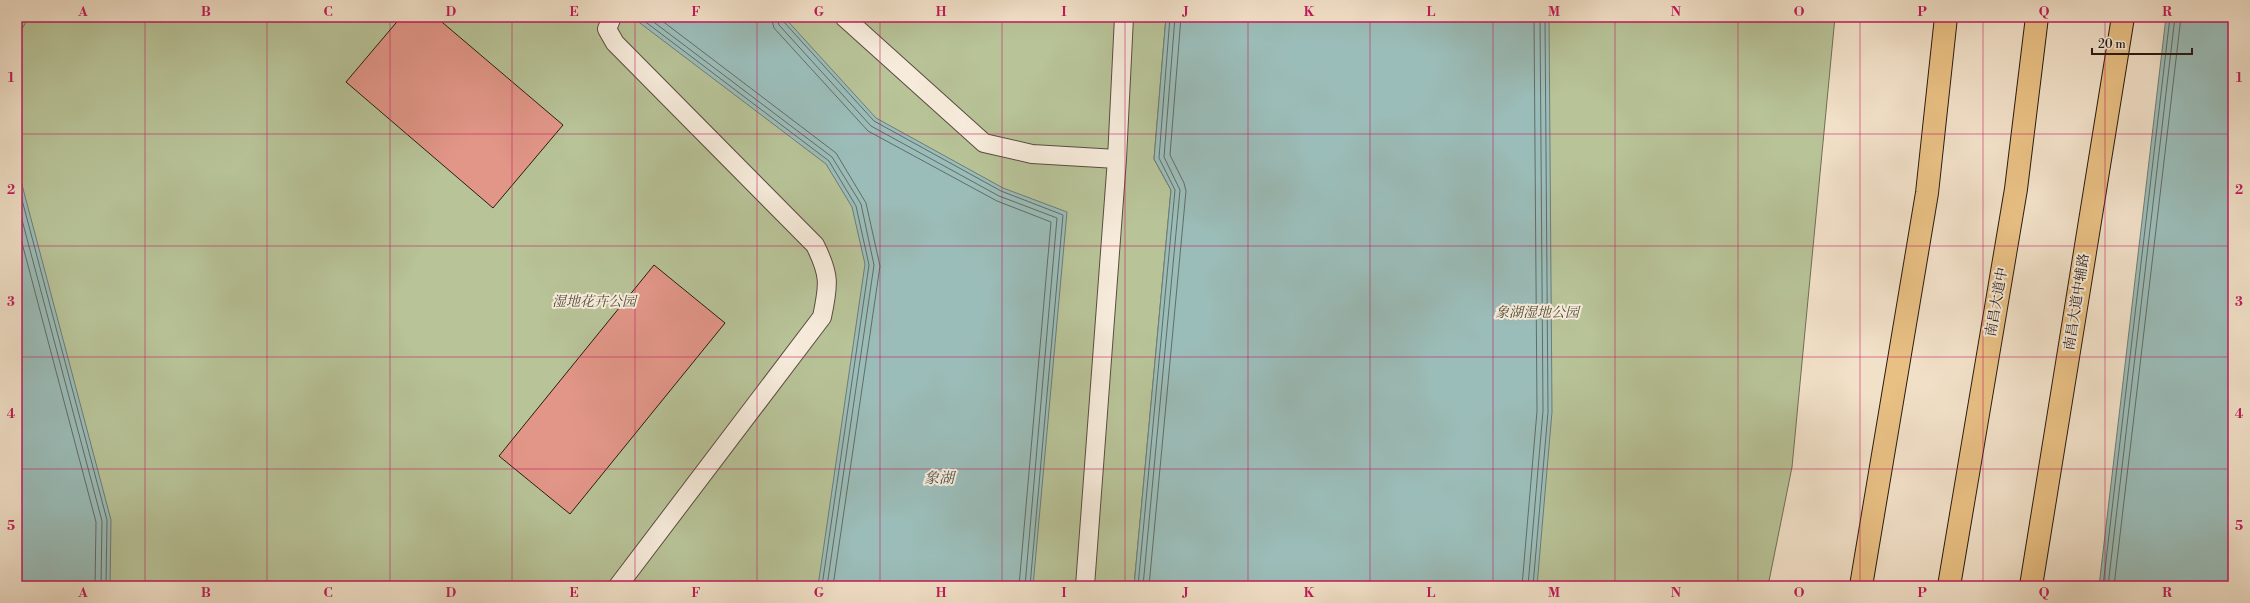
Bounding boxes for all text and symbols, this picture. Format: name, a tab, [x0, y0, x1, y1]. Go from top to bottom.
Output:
text: A	[77, 4, 88, 20]
text: B	[201, 4, 211, 20]
text: C	[323, 4, 333, 20]
text: D	[446, 4, 456, 20]
text: E	[569, 4, 579, 20]
text: F	[691, 4, 701, 20]
text: G	[814, 4, 825, 20]
text: H	[936, 4, 947, 20]
text: I	[1061, 4, 1067, 20]
text: J	[1181, 4, 1189, 20]
text: K	[1304, 4, 1315, 20]
text: L	[1427, 4, 1436, 20]
text: M	[1548, 4, 1560, 20]
text: N	[1671, 4, 1682, 20]
text: O	[1794, 4, 1805, 20]
text: P	[1917, 4, 1927, 20]
text: Q	[2039, 4, 2050, 20]
text: R	[2162, 4, 2172, 20]
scale bar	[2092, 30, 2192, 56]
text: 20 m	[2098, 37, 2126, 52]
text: 1	[8, 70, 15, 86]
text: 1	[2236, 70, 2243, 86]
text: 2	[7, 182, 15, 198]
text: 2	[2235, 182, 2243, 198]
street label: 南昌大道中辅路	[2060, 252, 2094, 352]
street label: 南昌大道中	[1982, 266, 2012, 338]
park label: 湿地花卉公园	[552, 293, 638, 311]
text: 3	[7, 294, 15, 310]
text: 3	[2235, 294, 2243, 310]
park label: 象湖湿地公园	[1495, 304, 1581, 322]
text: 4	[7, 406, 16, 422]
text: 4	[2235, 406, 2244, 422]
water label: 象湖	[924, 469, 957, 488]
text: 5	[7, 518, 15, 534]
text: 5	[2235, 518, 2243, 534]
text: A	[77, 585, 88, 601]
text: B	[201, 585, 211, 601]
text: C	[323, 585, 333, 601]
text: D	[446, 585, 456, 601]
text: E	[569, 585, 579, 601]
text: F	[691, 585, 701, 601]
text: G	[814, 585, 825, 601]
text: H	[936, 585, 947, 601]
text: I	[1061, 585, 1067, 601]
text: J	[1181, 585, 1189, 601]
text: K	[1304, 585, 1315, 601]
text: L	[1427, 585, 1436, 601]
text: M	[1548, 585, 1560, 601]
text: N	[1671, 585, 1682, 601]
text: O	[1794, 585, 1805, 601]
text: P	[1917, 585, 1927, 601]
text: Q	[2039, 585, 2050, 601]
text: R	[2162, 585, 2172, 601]

